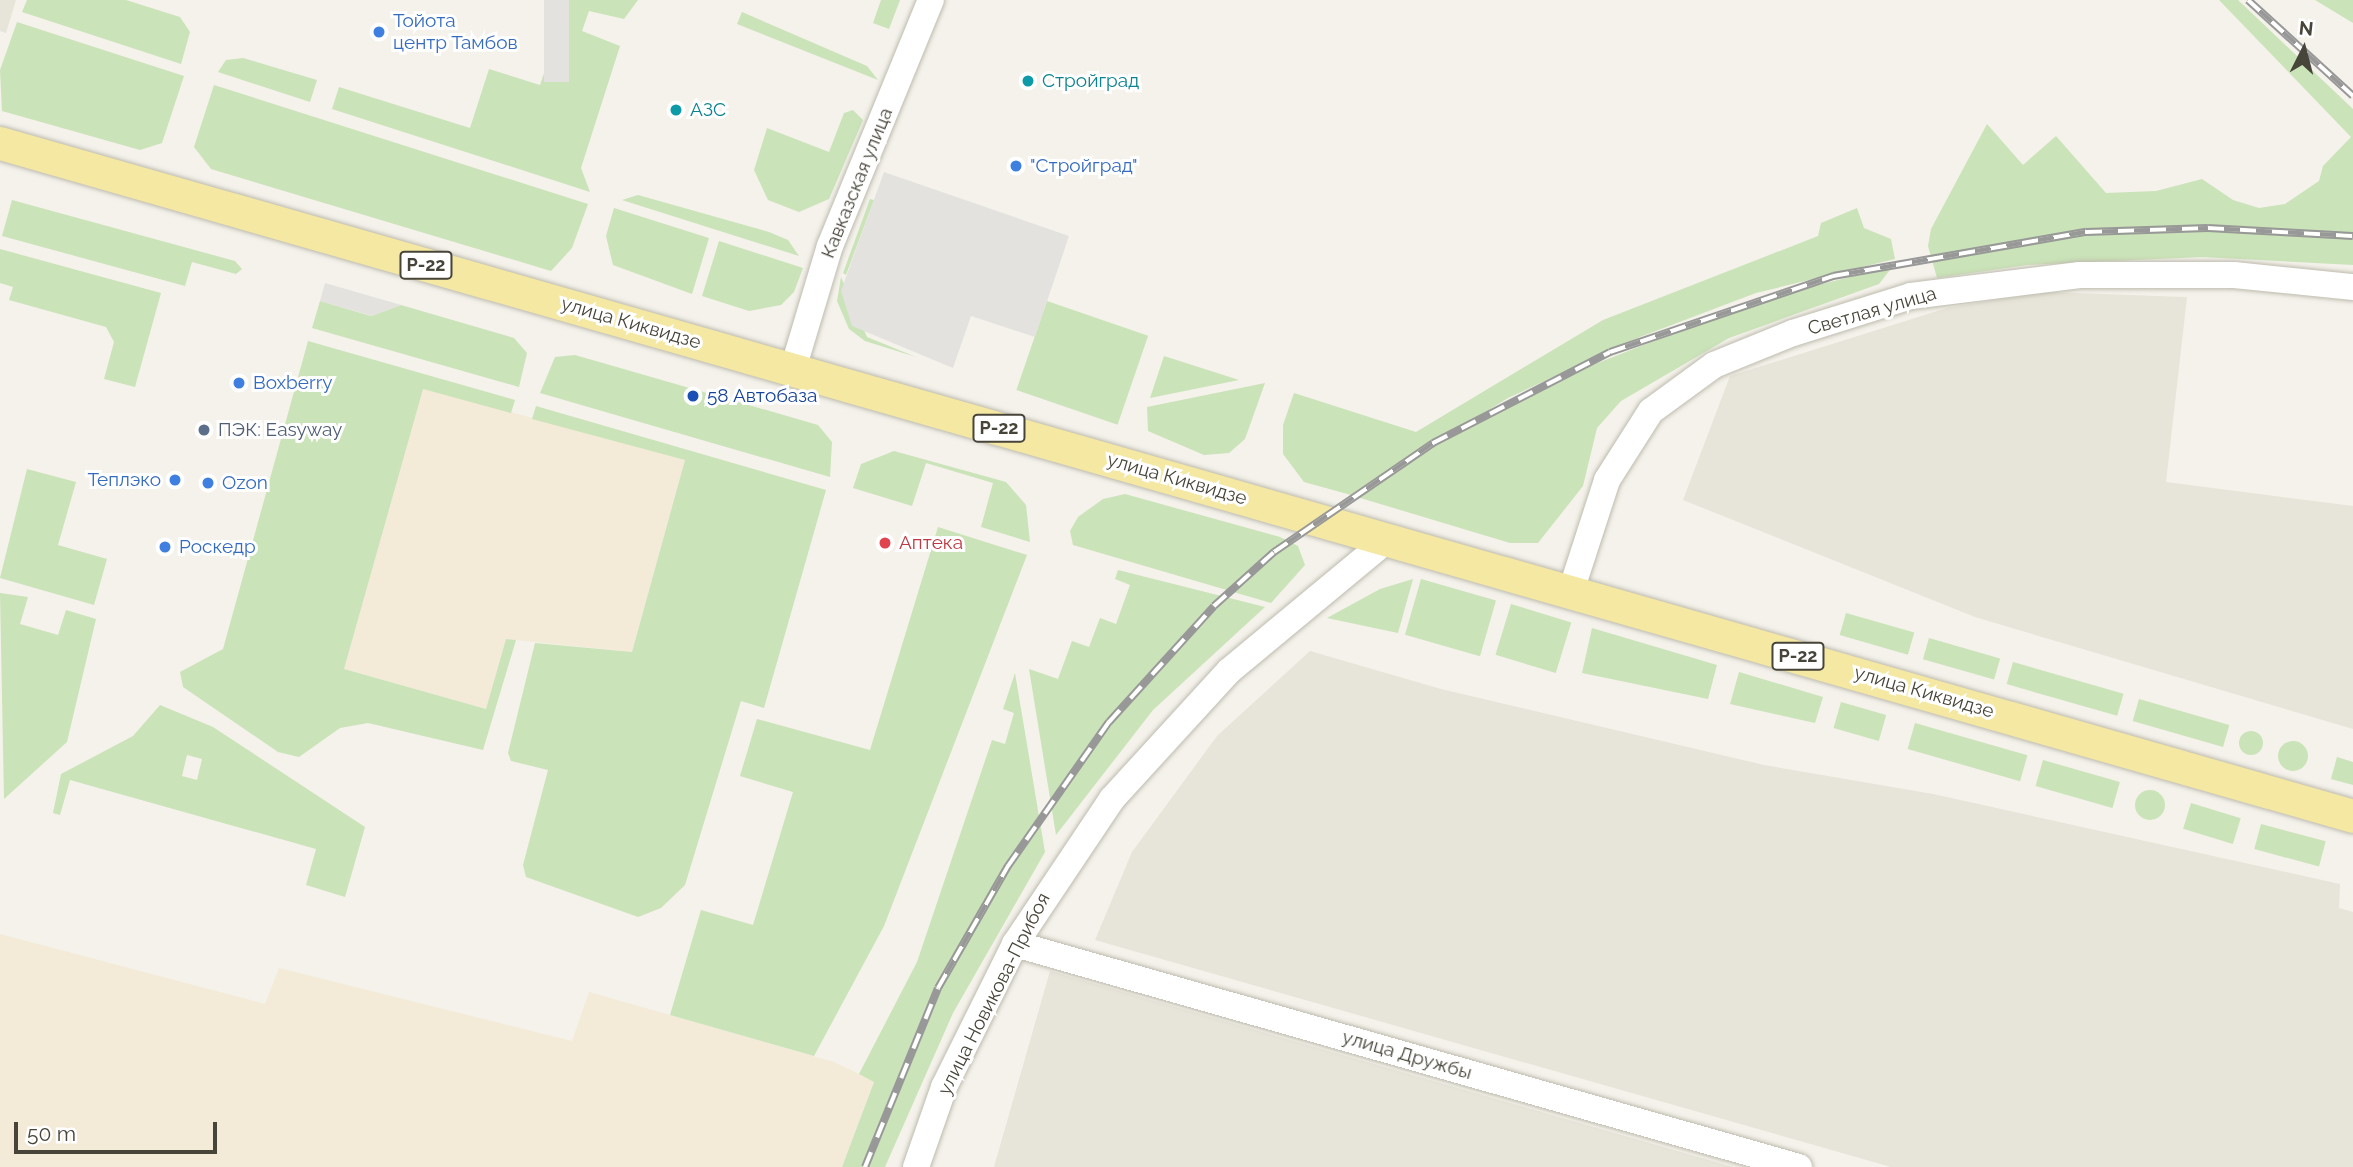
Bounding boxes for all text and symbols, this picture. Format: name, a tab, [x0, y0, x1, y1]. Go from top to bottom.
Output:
place label: Тойота центр Тамбов	[393, 10, 518, 54]
north arrow	[2269, 14, 2339, 84]
text: N	[2298, 16, 2315, 40]
marker: Тойота центр Тамбов	[371, 24, 387, 40]
place label: Стройград	[1042, 70, 1139, 92]
marker: Стройград	[1020, 73, 1036, 89]
place label: АЗС	[690, 99, 726, 121]
marker: АЗС	[668, 102, 684, 118]
street label: Кавказская улица	[816, 104, 898, 262]
place label: "Стройград"	[1030, 155, 1138, 177]
marker: "Стройград"	[1008, 158, 1024, 174]
road number: Р-22	[398, 250, 454, 279]
street label: Светлая улица	[1805, 282, 1939, 340]
street label: улица Киквидзе	[559, 292, 703, 354]
place label: Boxberry	[253, 372, 333, 394]
marker: Boxberry	[231, 375, 247, 391]
place label: 58 Автобаза	[707, 385, 818, 407]
marker: 58 Автобаза	[685, 388, 701, 404]
road number: Р-22	[971, 414, 1027, 442]
place label: ПЭК: Easyway	[218, 419, 342, 441]
marker: ПЭК: Easyway	[196, 422, 212, 438]
street label: улица Киквидзе	[1105, 448, 1249, 510]
place label: Теплэко	[88, 469, 161, 491]
marker: Теплэко	[167, 472, 183, 488]
place label: Ozon	[222, 472, 268, 494]
marker: Ozon	[200, 475, 216, 491]
place label: Аптека	[899, 532, 963, 554]
marker: Аптека	[877, 535, 893, 551]
place label: Роскедр	[179, 536, 256, 558]
marker: Роскедр	[157, 539, 173, 555]
road number: Р-22	[1770, 642, 1826, 670]
street label: улица Киквидзе	[1852, 661, 1996, 723]
street label: улица Новикова-Прибоя	[933, 889, 1055, 1099]
street label: улица Дружбы	[1340, 1026, 1474, 1084]
scale bar	[18, 1108, 220, 1152]
text: 50 m	[27, 1121, 76, 1146]

